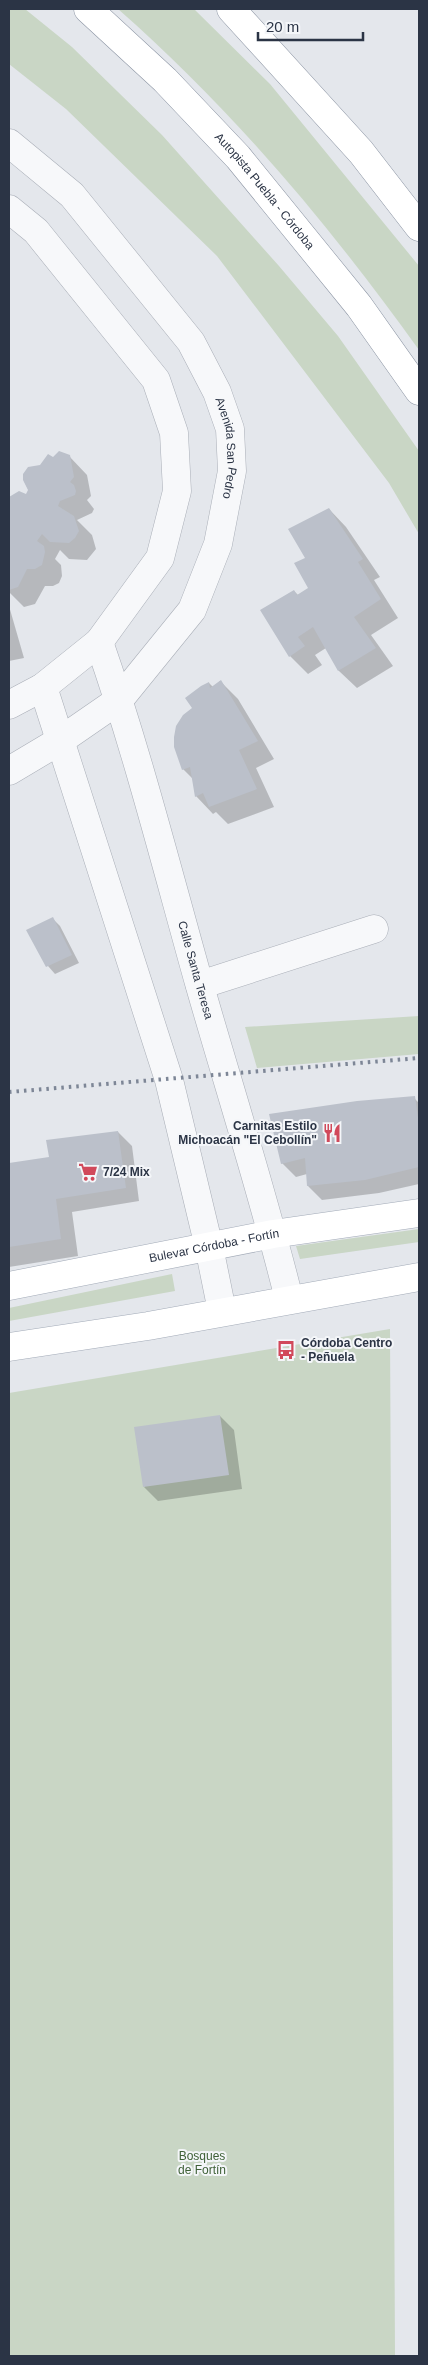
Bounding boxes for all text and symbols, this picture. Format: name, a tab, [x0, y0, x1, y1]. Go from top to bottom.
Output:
scale bar	[258, 10, 363, 42]
text: 20 m	[266, 18, 299, 35]
street label: Autopista Puebla - Córdoba	[212, 130, 317, 252]
street label: Avenida San Pedro	[212, 395, 240, 500]
street label: Calle Santa Teresa	[175, 919, 216, 1021]
place label: Carnitas Estilo Michoacán "El Cebollín"	[178, 1119, 317, 1147]
restaurant icon: Carnitas Estilo Michoacán "El Cebollín"	[321, 1122, 343, 1144]
supermarket icon: 7/24 Mix	[77, 1161, 99, 1183]
place label: 7/24 Mix	[103, 1165, 150, 1179]
street label: Bulevar Córdoba - Fortín	[148, 1226, 280, 1265]
place label: Córdoba Centro - Peñuela	[301, 1336, 392, 1364]
bus stop icon: Córdoba Centro - Peñuela	[275, 1339, 297, 1361]
park label: Bosques de Fortín	[178, 2149, 226, 2177]

